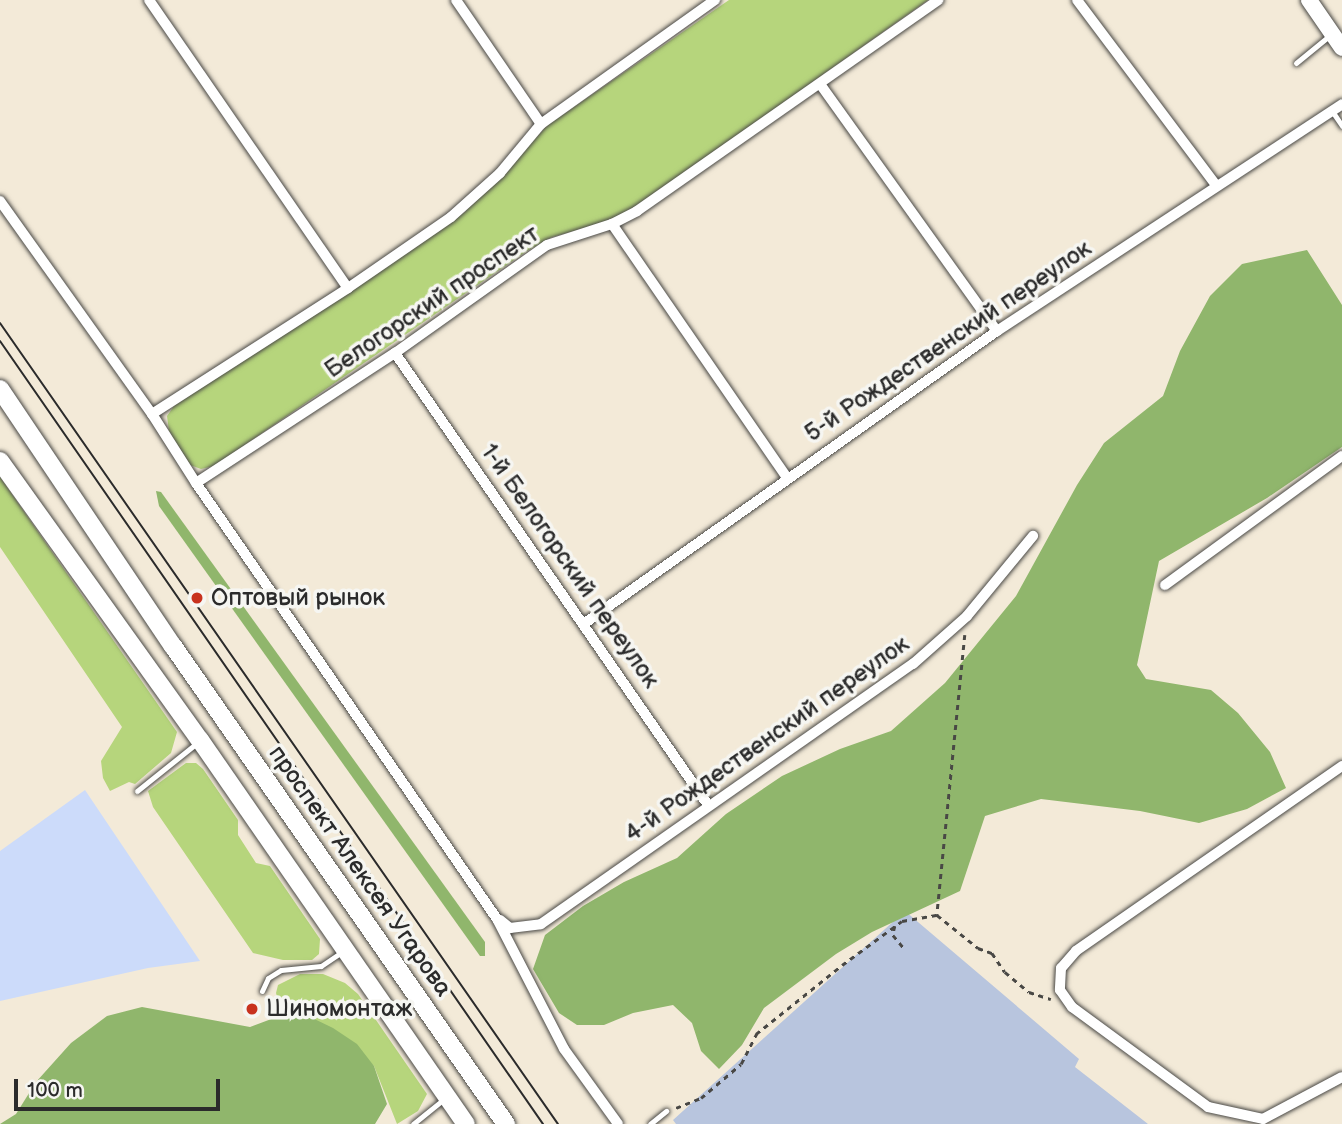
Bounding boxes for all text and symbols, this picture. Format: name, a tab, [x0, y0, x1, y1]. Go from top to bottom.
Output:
street label: Белогорский проспект	[319, 220, 545, 384]
street label: 5-й Рождественский переулок	[799, 234, 1097, 448]
street label: 1-й Белогорский переулок	[475, 438, 665, 694]
place label: Оптовый рынок	[211, 584, 385, 612]
marker: Оптовый рынок	[189, 590, 205, 606]
street label: 4-й Рождественский переулок	[619, 630, 915, 848]
street label: проспект Алексея Угарова	[262, 740, 458, 1002]
place label: Шиномонтаж	[266, 995, 412, 1023]
marker: Шиномонтаж	[244, 1001, 260, 1017]
scale bar	[18, 1064, 224, 1108]
text: 100 m	[27, 1078, 83, 1103]

